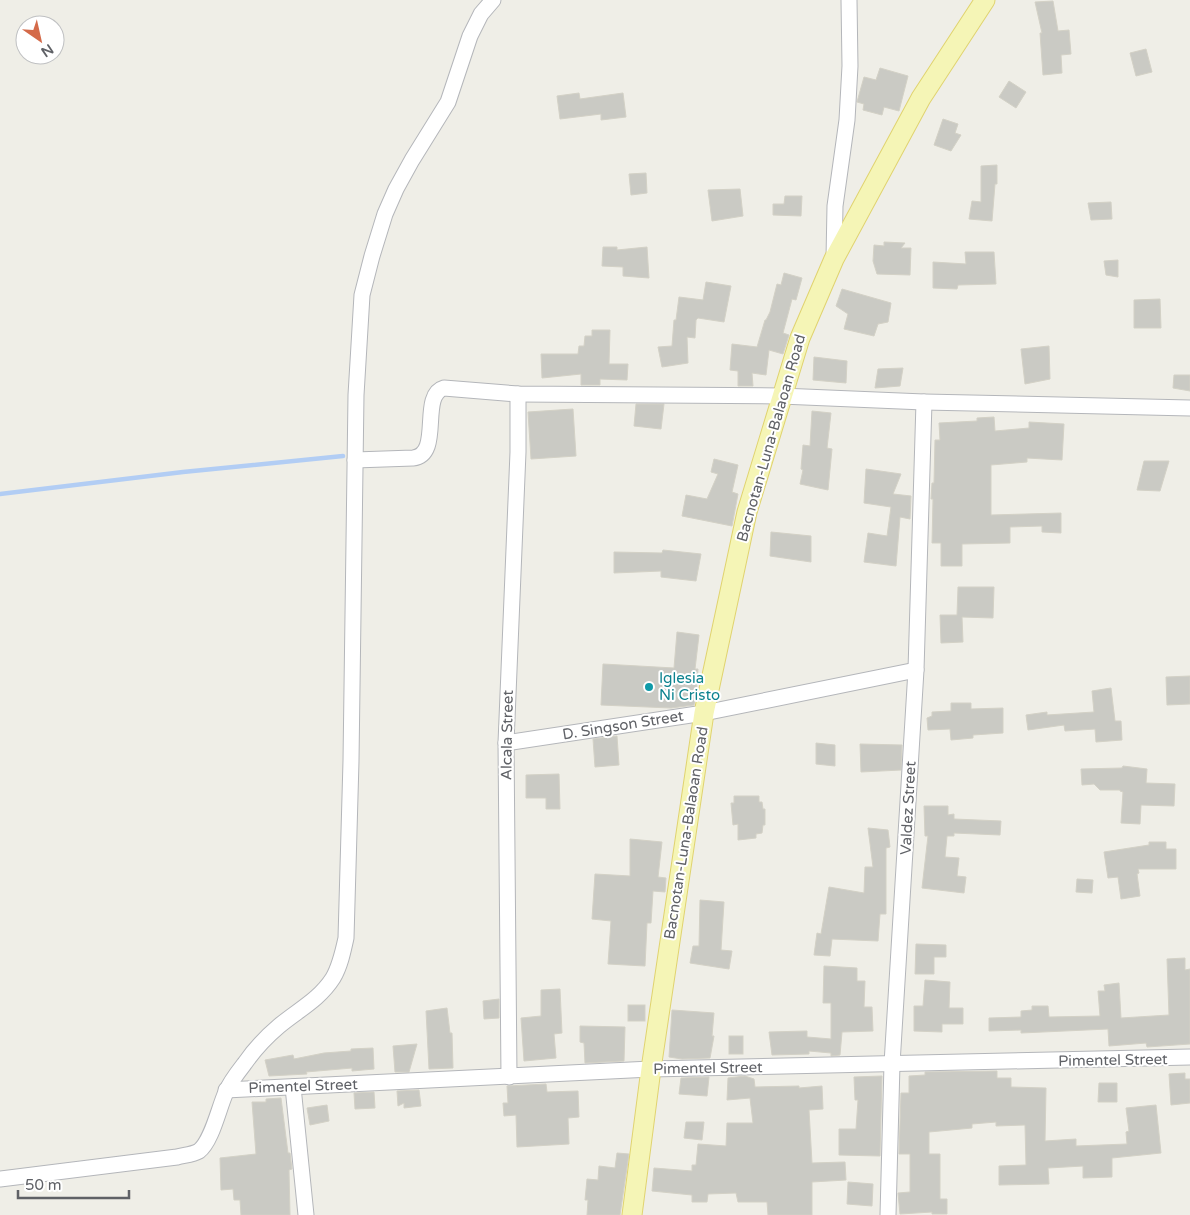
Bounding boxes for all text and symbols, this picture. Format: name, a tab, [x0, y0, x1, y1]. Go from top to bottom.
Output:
north arrow	[15, 15, 65, 65]
text: N	[38, 40, 56, 61]
street label: Bacnotan-Luna-Balaoan Road	[733, 332, 809, 544]
place label: Iglesia Ni Cristo	[659, 669, 720, 704]
marker: Iglesia Ni Cristo	[643, 681, 655, 693]
street label: Alcala Street	[497, 689, 517, 780]
street label: D. Singson Street	[561, 706, 685, 743]
street label: Bacnotan-Luna-Balaoan Road	[660, 725, 712, 941]
street label: Valdez Street	[897, 760, 919, 855]
street label: Pimentel Street	[1058, 1050, 1168, 1070]
street label: Pimentel Street	[653, 1058, 763, 1078]
street label: Pimentel Street	[248, 1075, 358, 1097]
scale bar	[18, 1168, 129, 1200]
text: 50 m	[25, 1176, 62, 1194]

